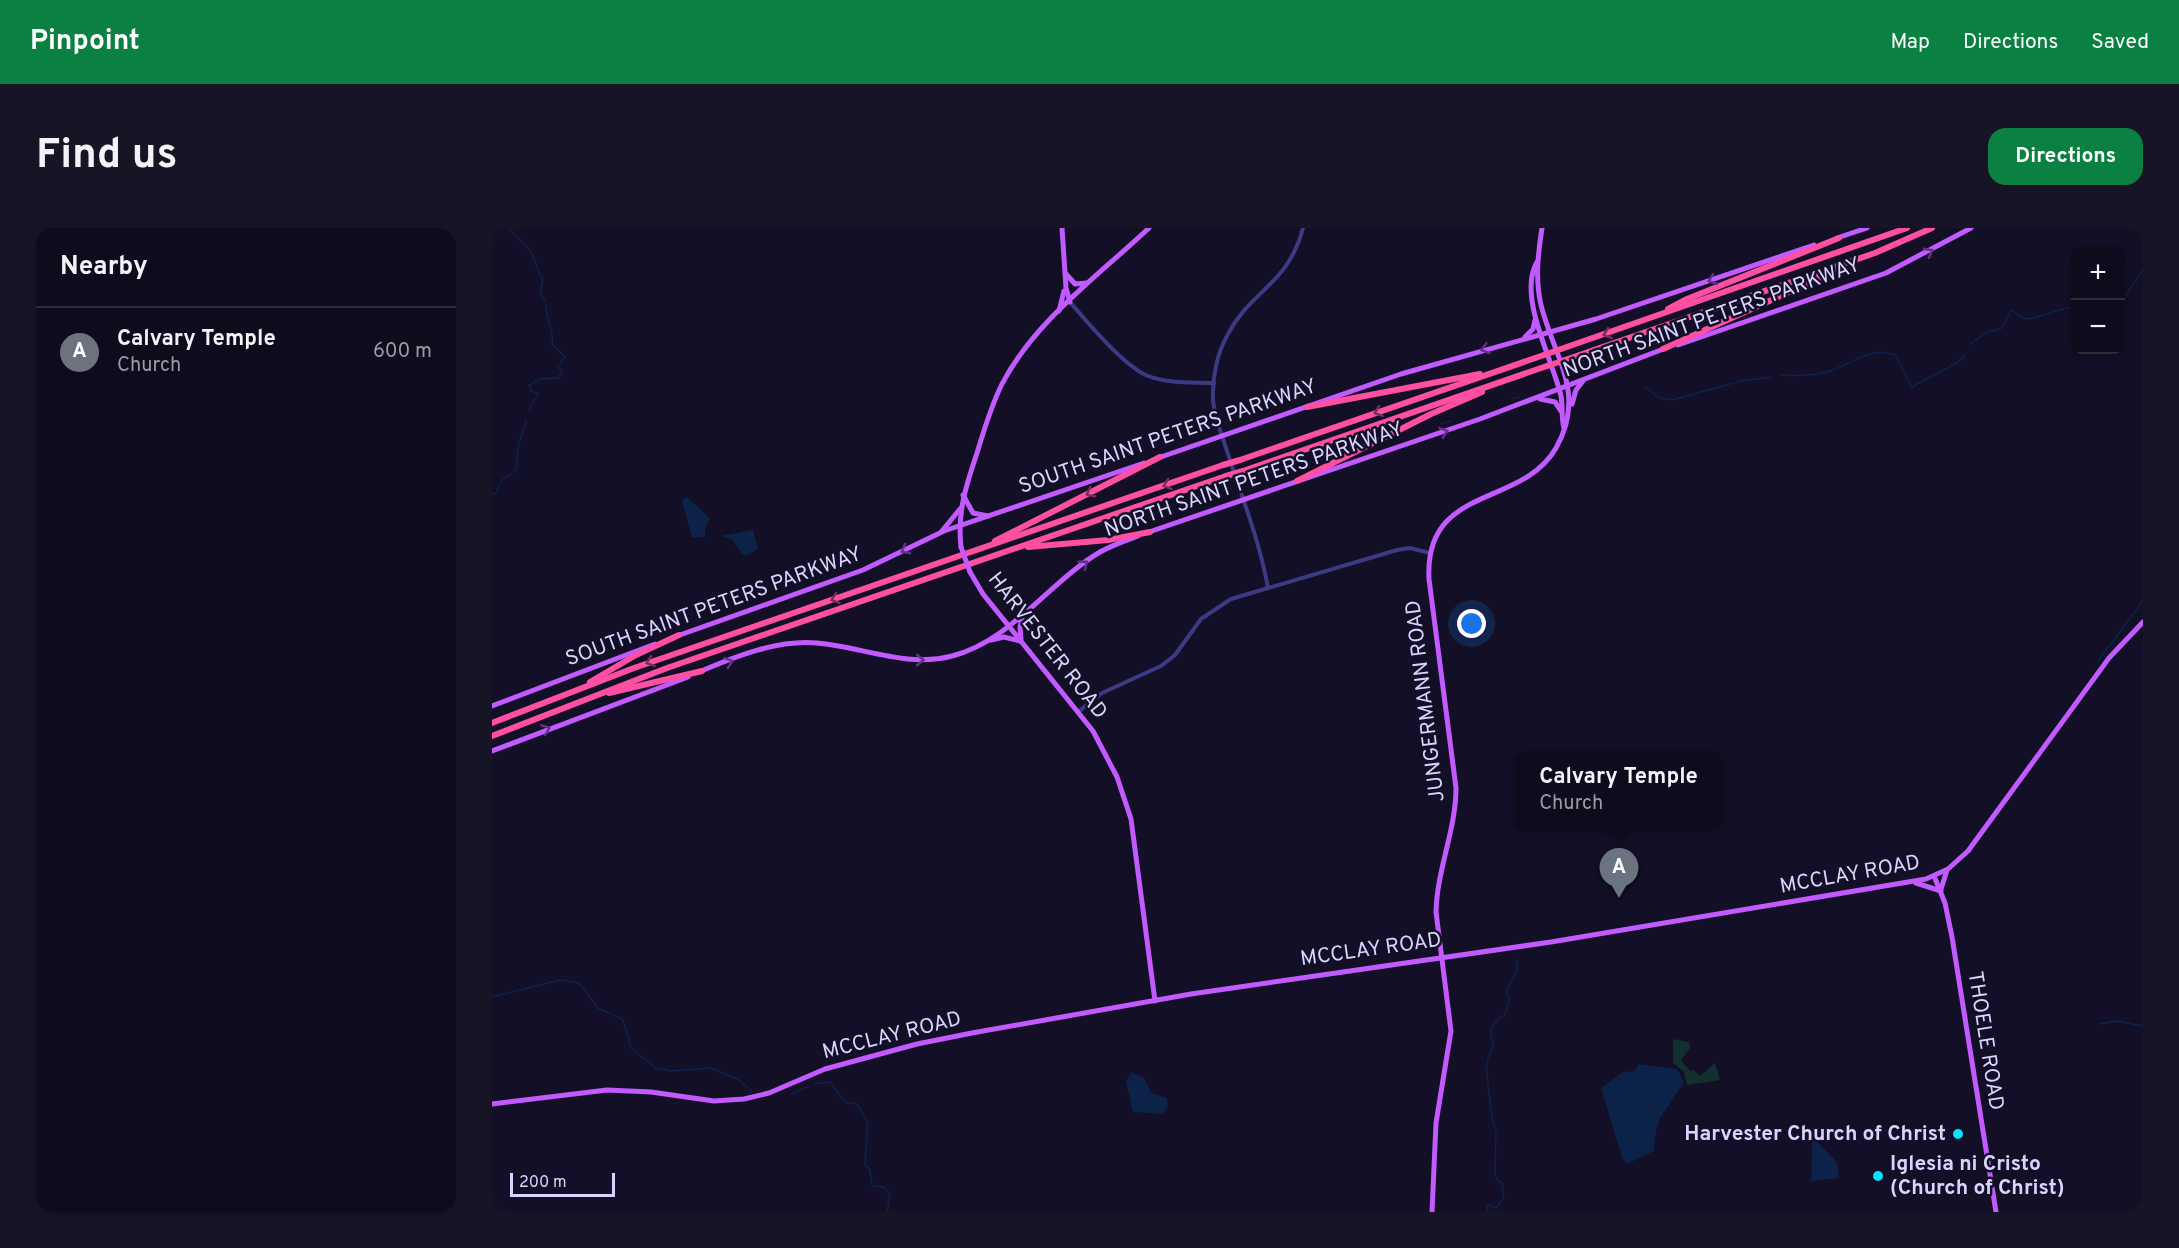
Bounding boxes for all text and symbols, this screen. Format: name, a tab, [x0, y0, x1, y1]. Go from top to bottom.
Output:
text: Pinpoint	[30, 24, 140, 60]
text: Map	[1890, 29, 1930, 56]
text: Directions	[1963, 29, 2058, 56]
text: Saved	[2091, 29, 2149, 56]
button: Directions	[1988, 128, 2143, 185]
text: Find us	[36, 130, 177, 183]
map controls	[2071, 246, 2125, 354]
button: +	[2071, 246, 2125, 300]
one-way arrow	[1923, 248, 1933, 259]
text: Nearby	[60, 251, 148, 284]
street label: NORTH SAINT PETERS PARKWAY	[1560, 251, 1864, 385]
one-way arrow	[1707, 272, 1718, 285]
button: −	[2071, 300, 2125, 354]
text: Calvary Temple	[117, 326, 276, 353]
one-way arrow	[1602, 326, 1612, 339]
text: A	[72, 339, 87, 365]
text: 600 m	[373, 339, 432, 365]
one-way arrow	[1480, 342, 1491, 354]
text: Church	[117, 353, 181, 379]
street label: SOUTH SAINT PETERS PARKWAY	[1015, 373, 1321, 501]
one-way arrow	[1373, 405, 1384, 418]
street label: NORTH SAINT PETERS PARKWAY	[1101, 416, 1407, 544]
one-way arrow	[1438, 427, 1449, 439]
one-way arrow	[1162, 477, 1173, 490]
one-way arrow	[1085, 486, 1096, 498]
street label: SOUTH SAINT PETERS PARKWAY	[562, 541, 866, 673]
one-way arrow	[900, 543, 911, 554]
one-way arrow	[1077, 560, 1088, 571]
street label: HARVESTER ROAD	[981, 567, 1113, 725]
one-way arrow	[830, 592, 840, 604]
street label: JUNGERMANN ROAD	[1400, 599, 1452, 803]
your location	[1457, 609, 1486, 638]
one-way arrow	[915, 654, 924, 666]
one-way arrow	[645, 655, 656, 668]
one-way arrow	[723, 656, 734, 669]
one-way arrow	[541, 724, 551, 737]
popup	[1515, 751, 1722, 829]
text: Calvary Temple	[1539, 764, 1698, 791]
text: Church	[1539, 791, 1603, 817]
pin: A	[1600, 848, 1638, 898]
street label: MCCLAY ROAD	[1778, 849, 1922, 901]
street label: MCCLAY ROAD	[1299, 927, 1443, 973]
street label: THOELE ROAD	[1961, 970, 2009, 1112]
street label: MCCLAY ROAD	[820, 1006, 964, 1066]
place label: Harvester Church of Christ	[1684, 1121, 1946, 1148]
marker: Harvester Church of Christ	[1951, 1127, 1965, 1141]
place label: Iglesia ni Cristo (Church of Christ)	[1890, 1151, 2065, 1202]
marker: Iglesia ni Cristo (Church of Christ)	[1871, 1169, 1885, 1183]
scale bar	[510, 1170, 615, 1198]
text: 200 m	[519, 1173, 567, 1193]

